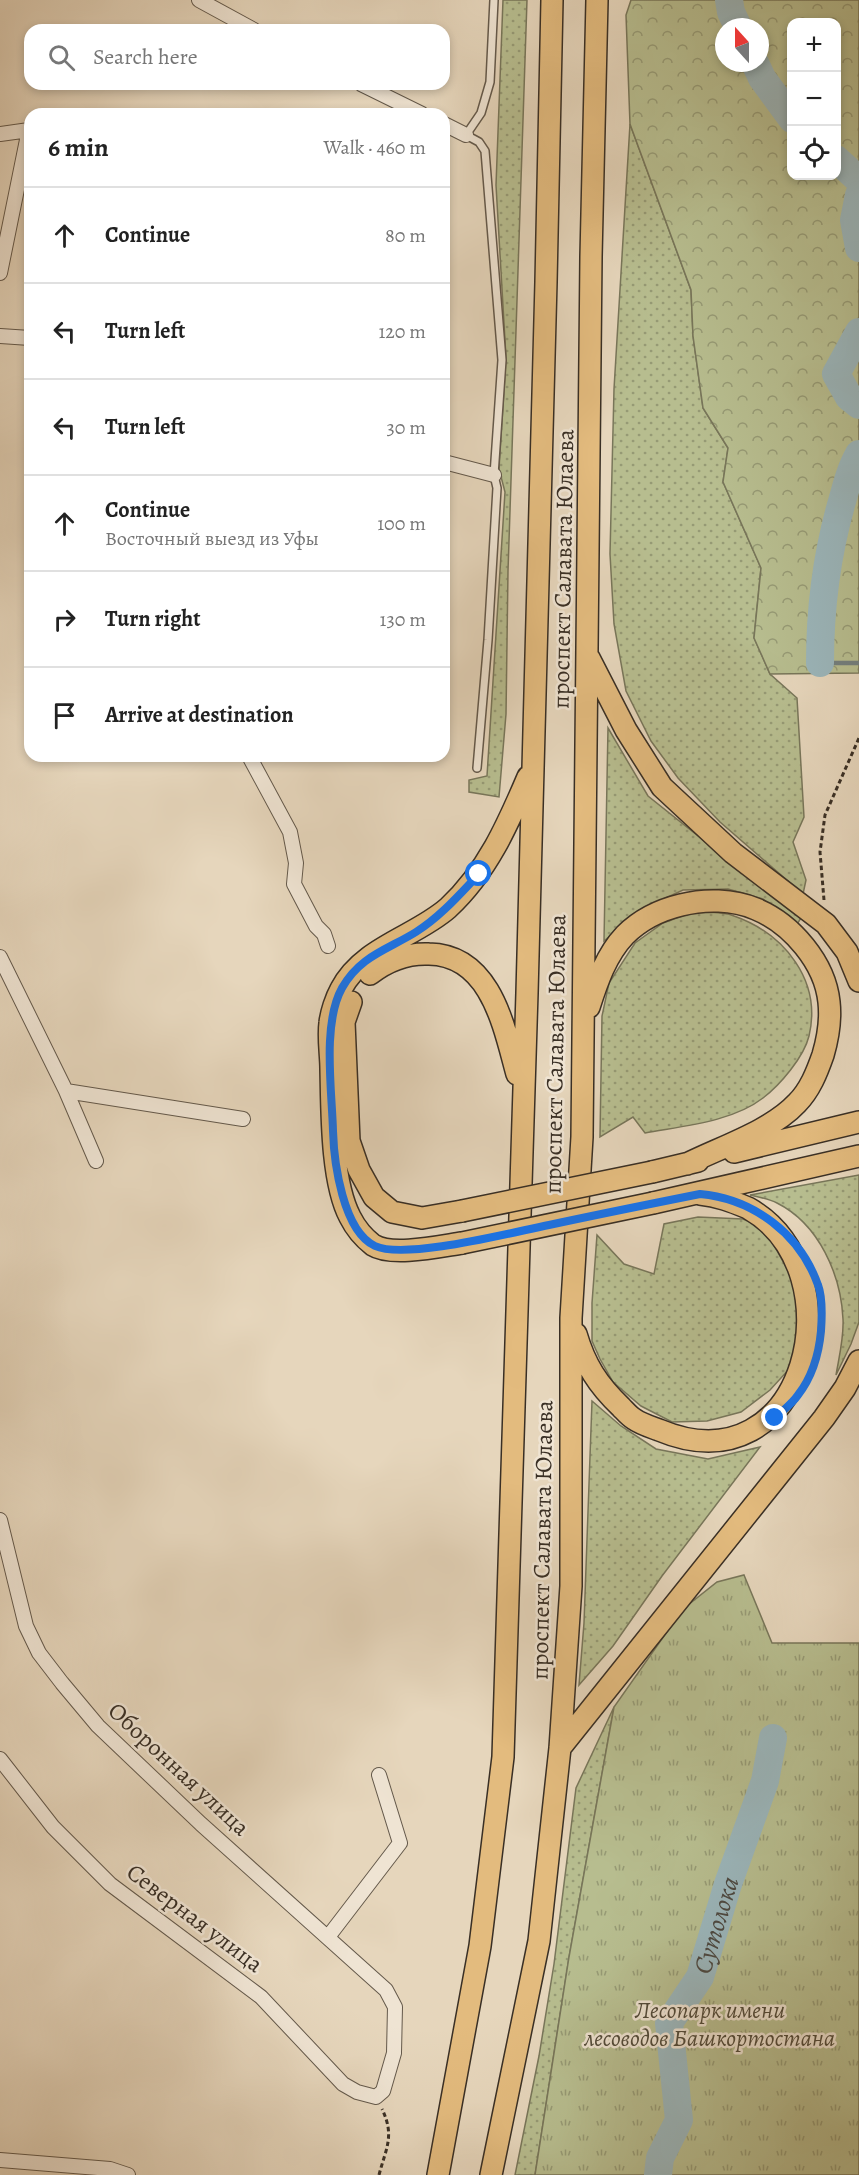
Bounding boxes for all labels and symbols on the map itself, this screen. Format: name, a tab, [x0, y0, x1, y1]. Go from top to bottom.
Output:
north arrow	[715, 18, 769, 72]
street label: проспект Салавата Юлаева	[545, 429, 581, 709]
route start	[465, 860, 491, 886]
street label: проспект Салавата Юлаева	[537, 914, 573, 1194]
street label: проспект Салавата Юлаева	[524, 1400, 560, 1680]
route end	[761, 1404, 787, 1430]
street label: Оборонная улица	[101, 1695, 257, 1843]
street label: Северная улица	[120, 1856, 270, 1980]
water label: Сутолока	[685, 1871, 747, 1978]
park label: Лесопарк имени лесоводов Башкортостана	[584, 1994, 835, 2054]

